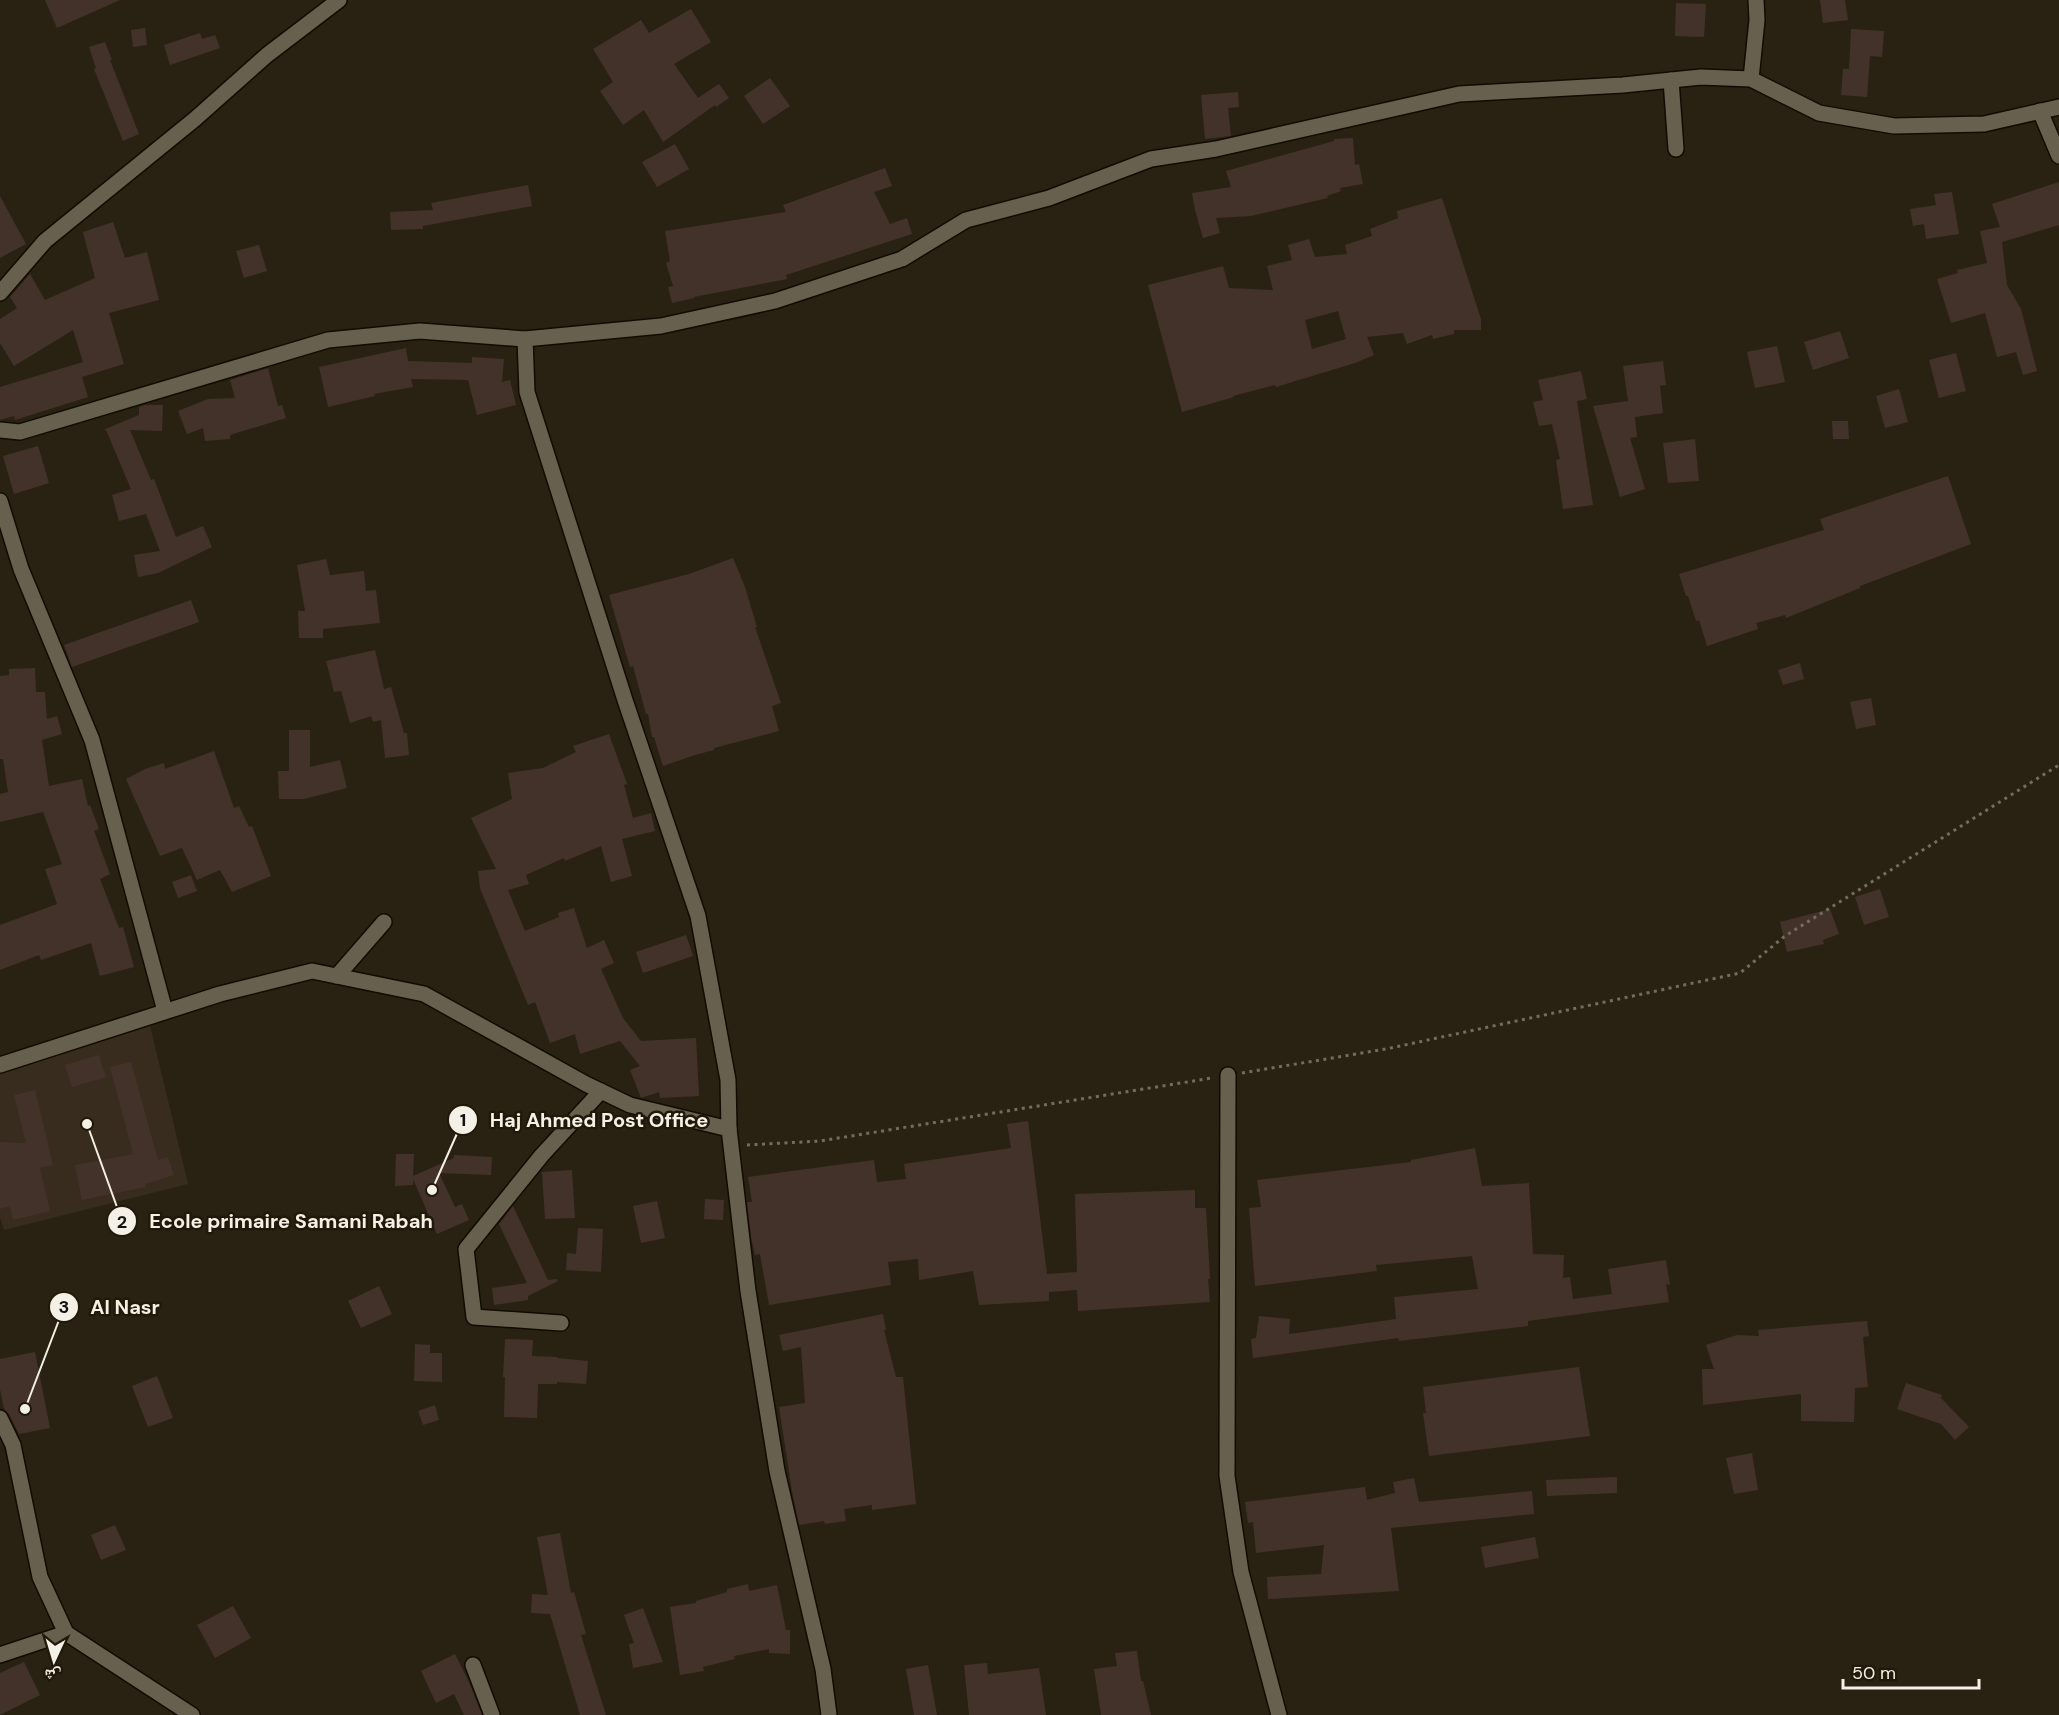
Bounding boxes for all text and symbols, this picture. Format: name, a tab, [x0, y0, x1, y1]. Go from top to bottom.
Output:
callout: Haj Ahmed Post Office	[448, 1101, 720, 1139]
text: Haj Ahmed Post Office	[490, 1107, 708, 1133]
text: 1	[460, 1108, 466, 1132]
callout: Ecole primaire Samani Rabah	[107, 1202, 445, 1240]
text: Ecole primaire Samani Rabah	[149, 1208, 433, 1234]
text: 2	[117, 1210, 127, 1234]
callout: Al Nasr	[49, 1288, 172, 1326]
text: Al Nasr	[90, 1294, 160, 1320]
text: 3	[59, 1295, 69, 1319]
north arrow	[24, 1631, 84, 1691]
scale bar	[1843, 1652, 1980, 1690]
text: 50 m	[1852, 1661, 1896, 1685]
text: ش	[44, 1664, 62, 1687]

